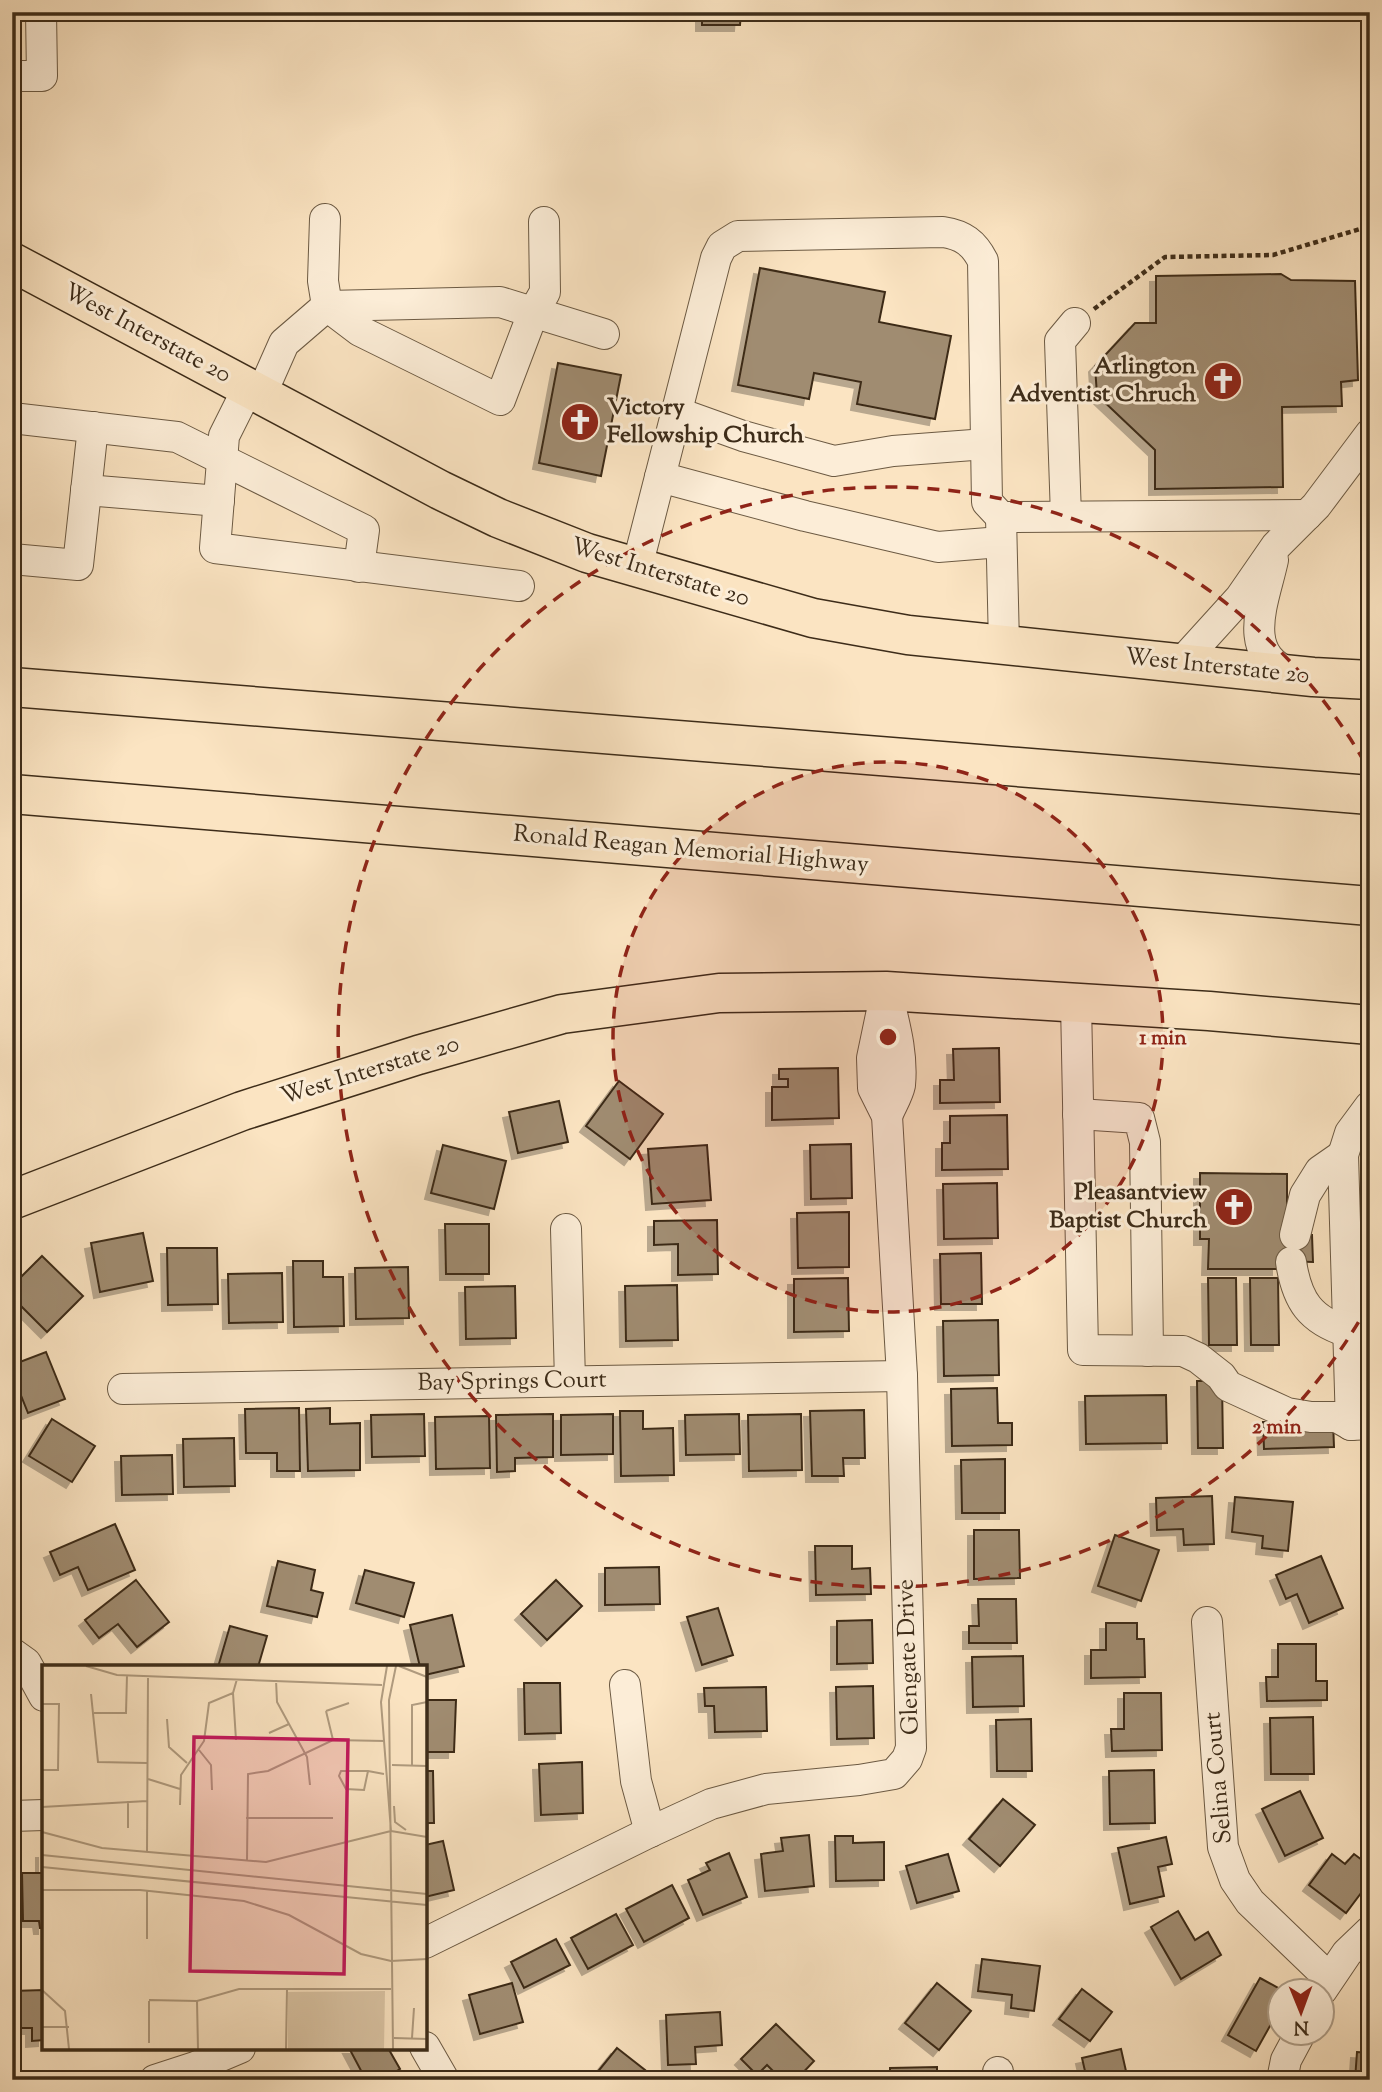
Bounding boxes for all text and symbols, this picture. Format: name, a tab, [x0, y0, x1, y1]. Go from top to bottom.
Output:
street label: West Interstate 20	[57, 275, 237, 393]
place label: Arlington Adventist Chruch	[1009, 350, 1197, 412]
church icon: Arlington Adventist Chruch	[1202, 360, 1244, 402]
place label: Victory Fellowship Church	[607, 391, 805, 453]
church icon: Victory Fellowship Church	[559, 401, 601, 443]
street label: West Interstate 20	[566, 530, 754, 616]
street label: West Interstate 20	[1123, 640, 1311, 694]
street label: Ronald Reagan Memorial Highway	[512, 818, 870, 882]
text: 1 min	[1139, 1024, 1187, 1054]
centre of rings	[876, 1025, 900, 1049]
street label: West Interstate 20	[276, 1028, 464, 1114]
place label: Pleasantview Baptist Church	[1049, 1176, 1208, 1238]
church icon: Pleasantview Baptist Church	[1213, 1186, 1255, 1228]
street label: Bay Springs Court	[417, 1363, 607, 1401]
text: 2 min	[1252, 1413, 1303, 1443]
street label: Glengate Drive	[889, 1578, 929, 1736]
inset map	[42, 1665, 427, 2050]
street label: Selina Court	[1196, 1711, 1242, 1845]
north arrow	[1266, 1976, 1336, 2046]
text: N	[1293, 2013, 1309, 2040]

